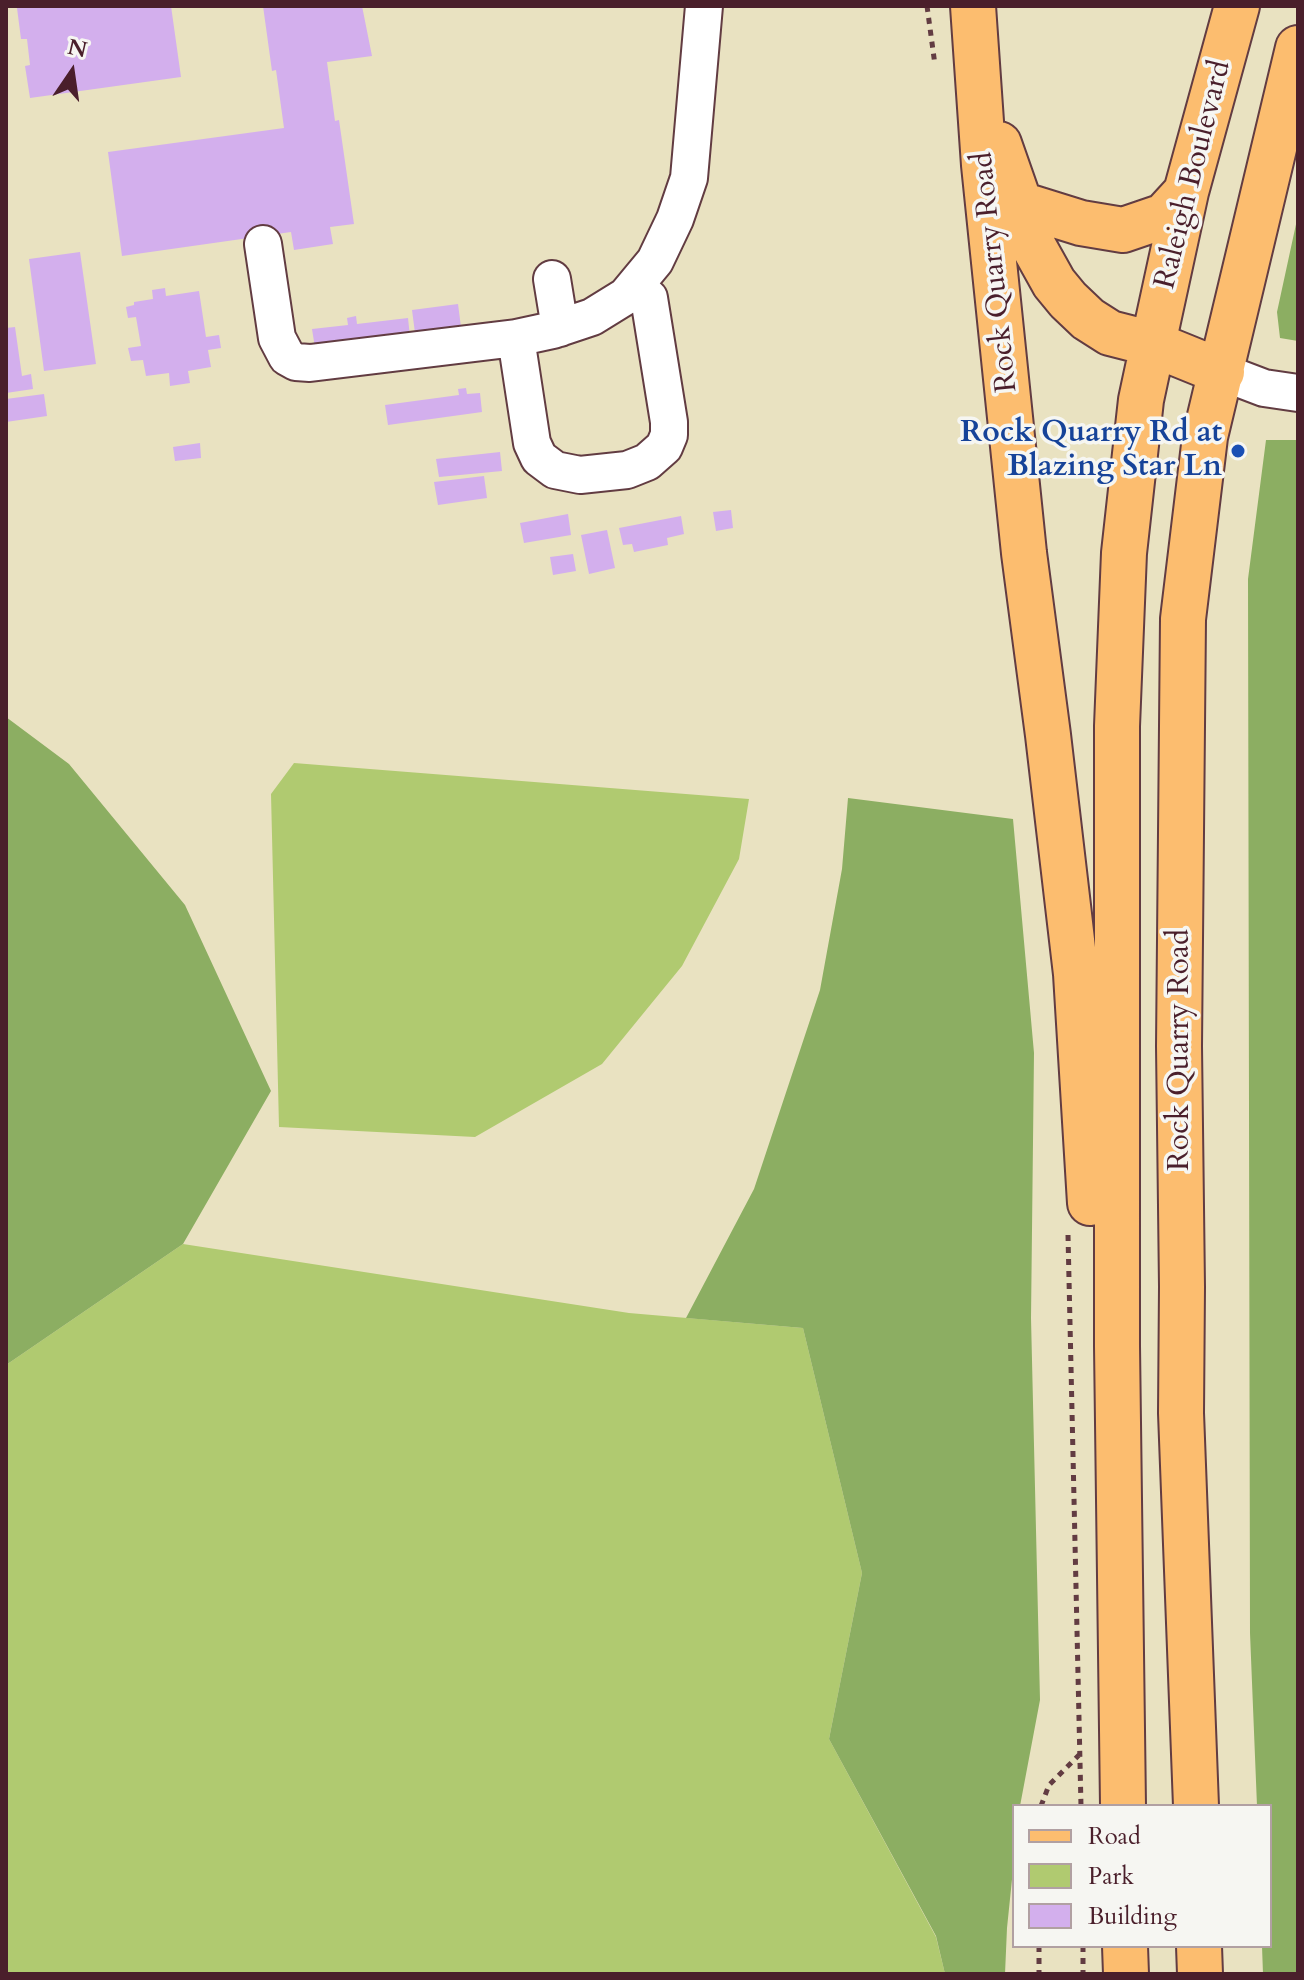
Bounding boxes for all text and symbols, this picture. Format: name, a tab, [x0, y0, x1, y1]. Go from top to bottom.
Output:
north arrow	[32, 32, 112, 112]
text: N	[65, 32, 90, 65]
street label: Raleigh Boulevard	[1148, 57, 1240, 293]
street label: Rock Quarry Road	[965, 150, 1027, 394]
place label: Rock Quarry Rd at Blazing Star Ln	[960, 416, 1222, 486]
marker: Rock Quarry Rd at Blazing Star Ln	[1229, 442, 1247, 460]
street label: Rock Quarry Road	[1163, 929, 1199, 1171]
legend	[1012, 1804, 1272, 1948]
text: Road	[1088, 1820, 1141, 1853]
text: Park	[1088, 1860, 1134, 1893]
text: Building	[1088, 1900, 1177, 1933]

